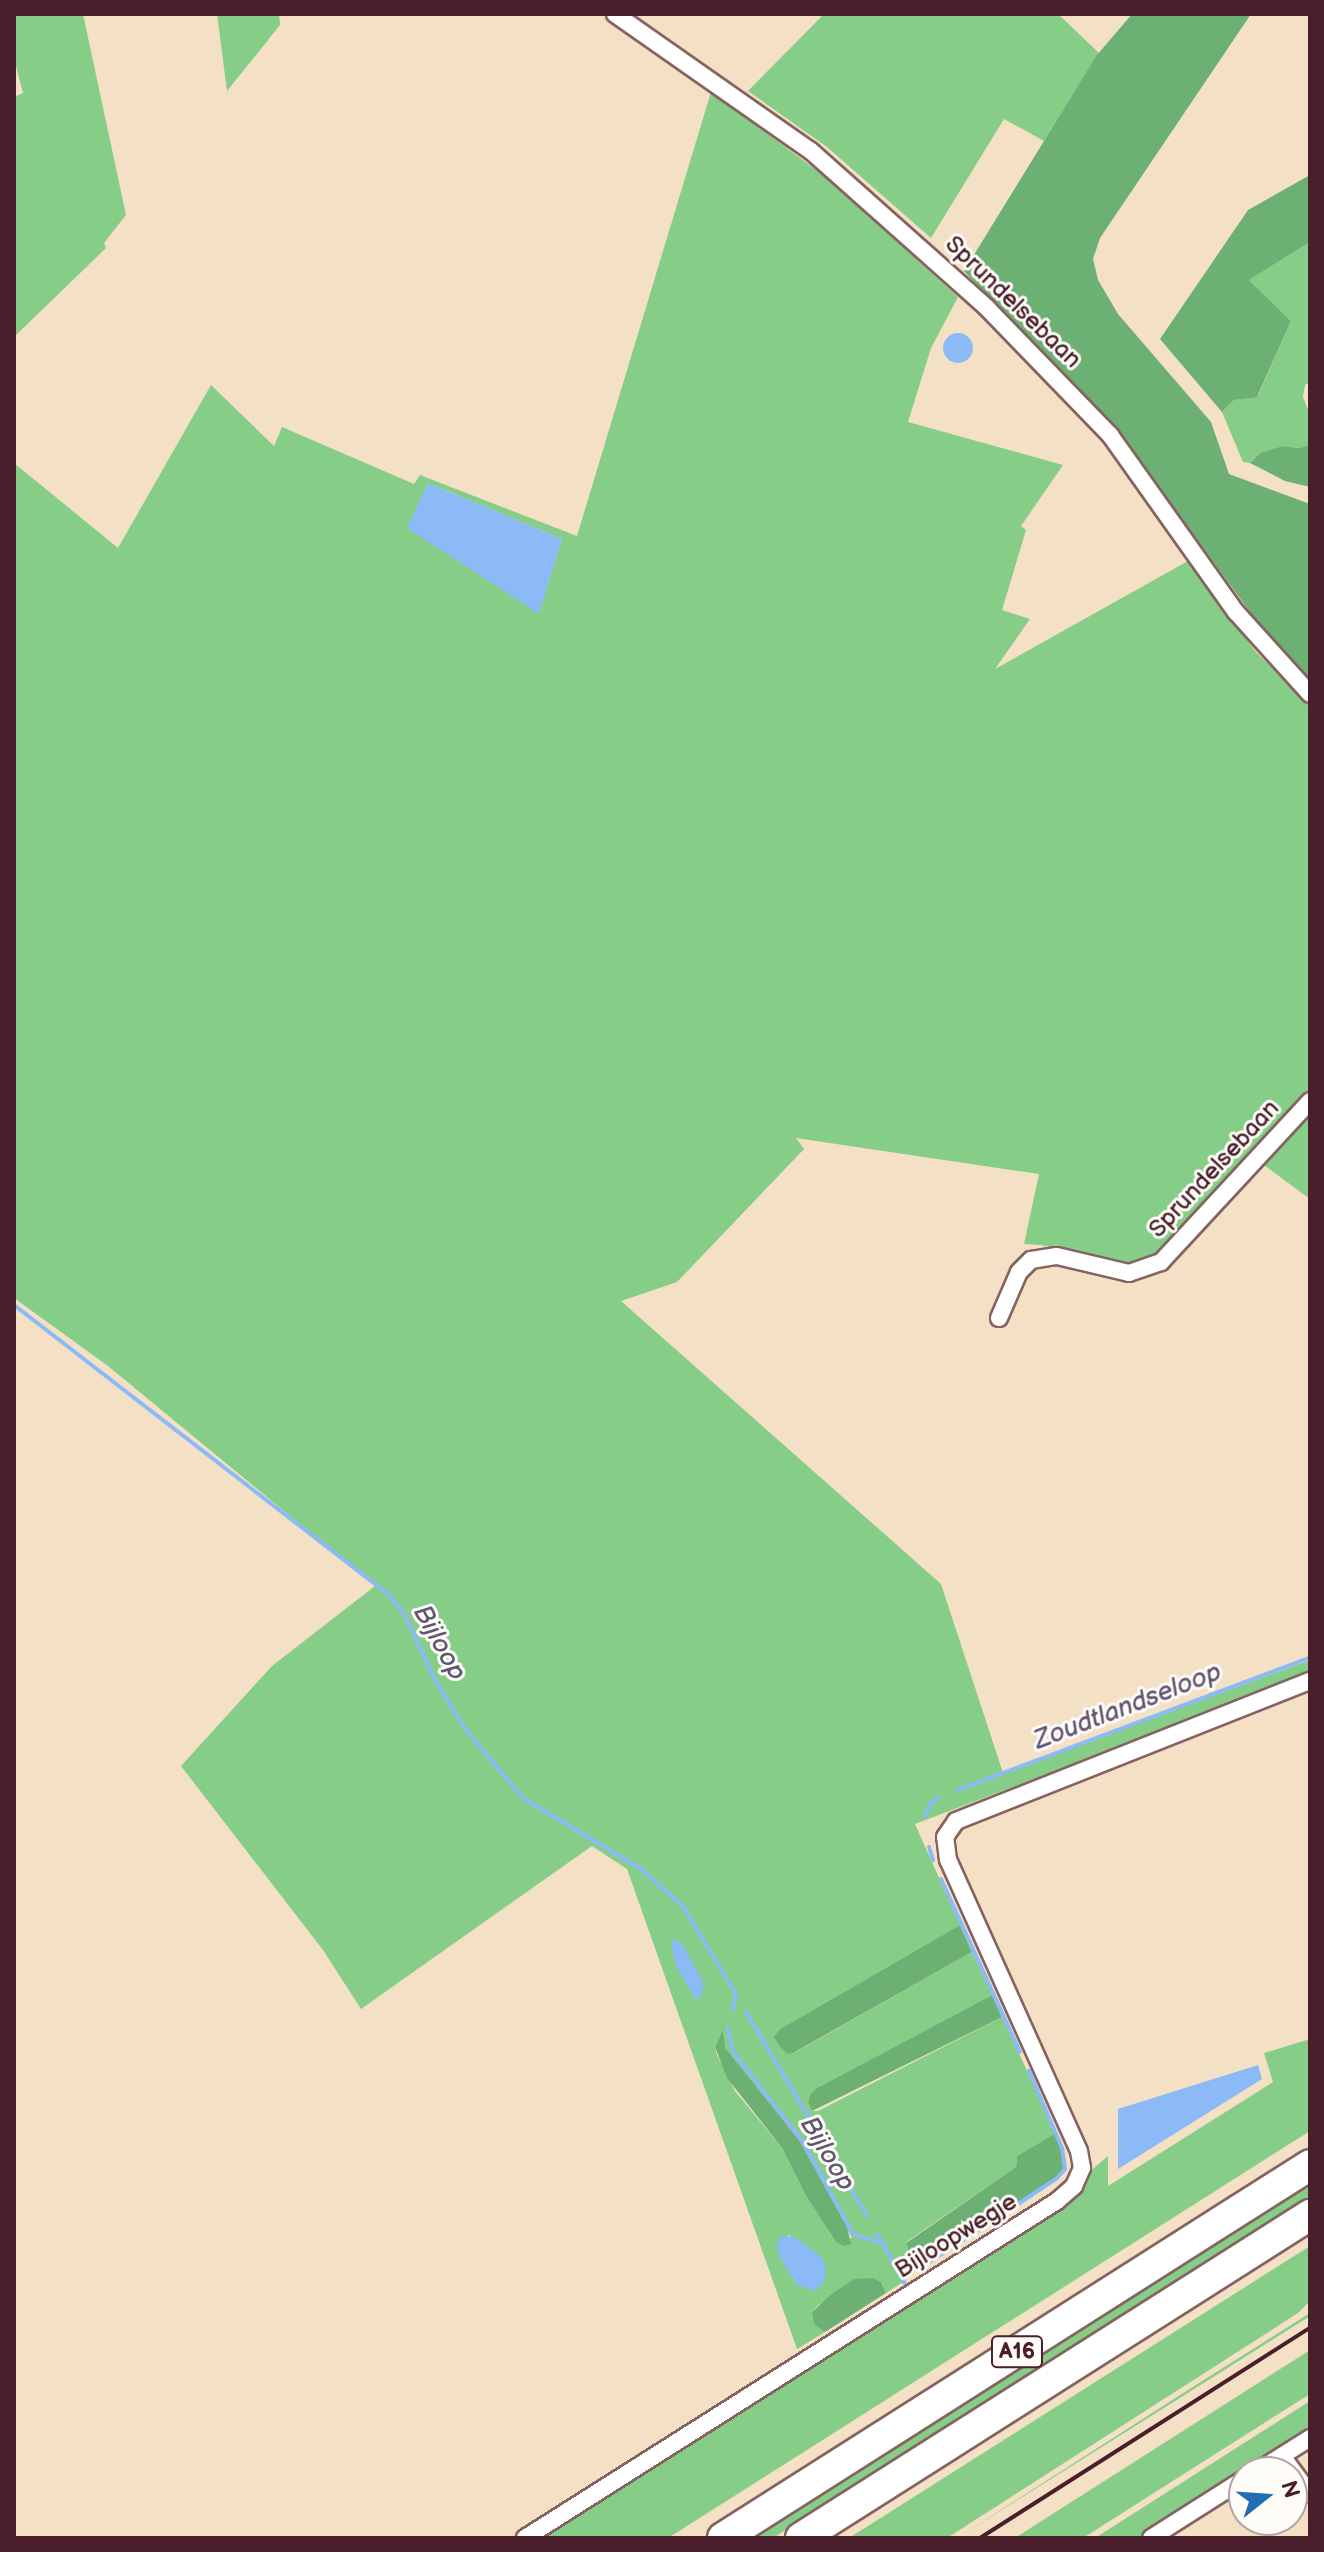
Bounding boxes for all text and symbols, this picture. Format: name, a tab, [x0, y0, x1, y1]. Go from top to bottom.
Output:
street label: Sprundelsebaan	[939, 230, 1087, 374]
street label: Sprundelsebaan	[1143, 1094, 1285, 1244]
water label: Bijloop	[406, 1600, 472, 1686]
water label: Zoudtlandseloop	[1030, 1657, 1226, 1757]
water label: Bijloop	[793, 2111, 861, 2197]
street label: Bijloopwegje	[890, 2187, 1022, 2285]
road number: A16	[989, 2334, 1045, 2370]
north arrow	[1228, 2456, 1308, 2536]
text: N	[1274, 2478, 1305, 2501]

